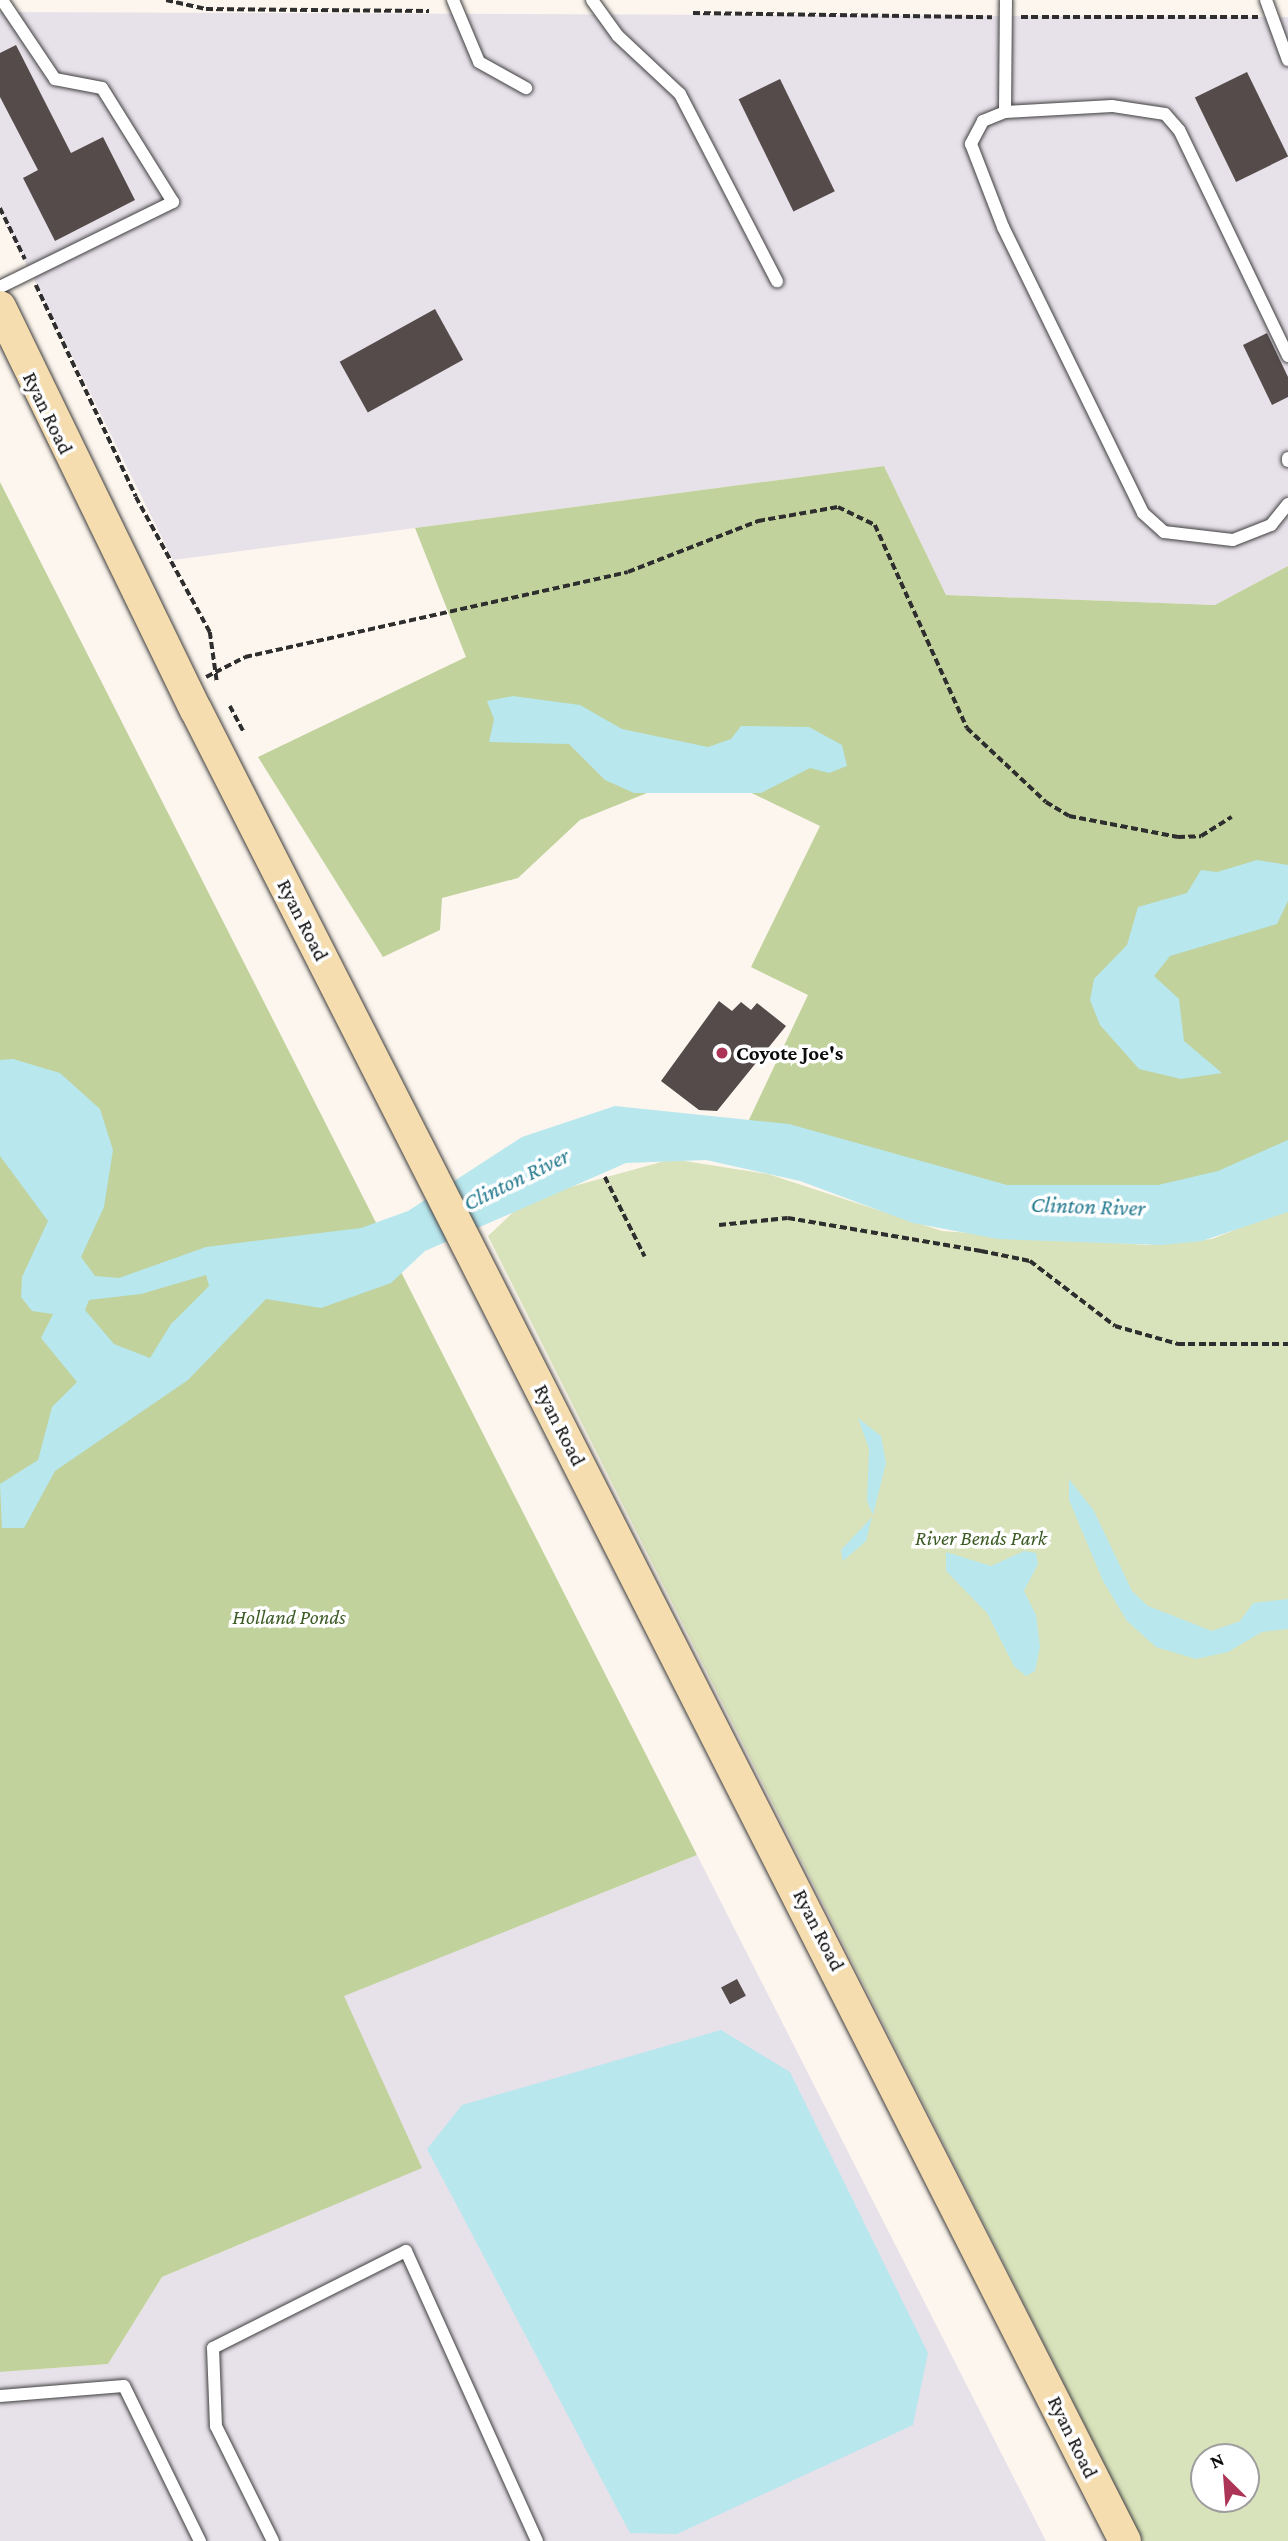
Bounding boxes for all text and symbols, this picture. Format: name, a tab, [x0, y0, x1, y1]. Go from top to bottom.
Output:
street label: Ryan Road	[17, 368, 79, 458]
street label: Ryan Road	[272, 875, 334, 965]
place label: Coyote Joe's	[736, 1040, 843, 1066]
marker: Coyote Joe's	[714, 1045, 730, 1061]
water label: Clinton River	[458, 1141, 574, 1217]
water label: Clinton River	[1030, 1190, 1146, 1222]
street label: Ryan Road	[529, 1380, 591, 1470]
park label: River Bends Park	[915, 1525, 1047, 1551]
park label: Holland Ponds	[232, 1604, 346, 1630]
street label: Ryan Road	[788, 1885, 850, 1975]
street label: Ryan Road	[1042, 2392, 1104, 2482]
north arrow	[1190, 2443, 1260, 2513]
text: N	[1206, 2448, 1227, 2473]

